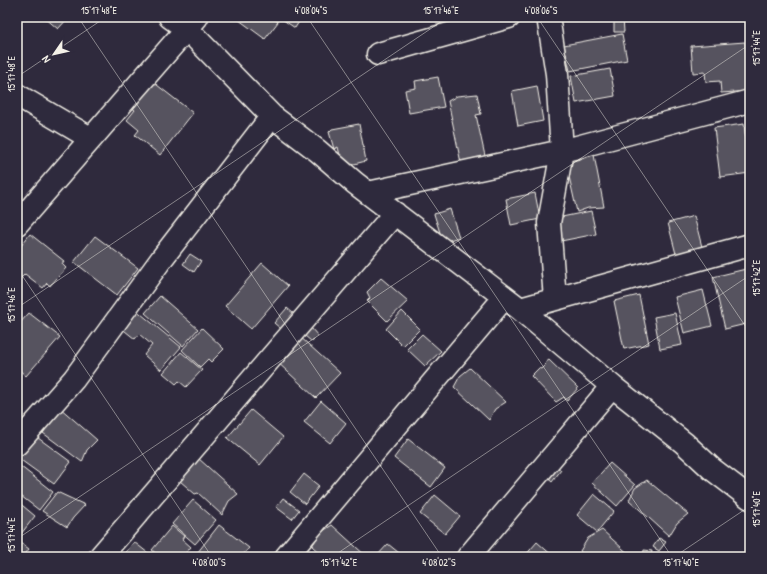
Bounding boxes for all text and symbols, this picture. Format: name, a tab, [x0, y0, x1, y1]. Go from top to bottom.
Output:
text: 15°17'48"E	[81, 4, 118, 17]
text: 4°08'04"S	[295, 4, 328, 17]
text: 15°17'46"E	[423, 4, 459, 17]
text: 4°08'06"S	[525, 4, 558, 17]
text: 15°17'44"E	[750, 30, 763, 66]
north arrow	[34, 34, 74, 74]
text: N	[38, 53, 53, 66]
text: 15°17'48"E	[5, 55, 18, 92]
text: 15°17'42"E	[750, 259, 763, 296]
text: 15°17'46"E	[5, 287, 18, 323]
text: 15°17'40"E	[750, 490, 763, 527]
text: 15°17'44"E	[5, 517, 18, 553]
text: 4°08'00"S	[192, 556, 226, 569]
text: 15°17'42"E	[321, 556, 358, 569]
text: 4°08'02"S	[422, 556, 456, 569]
text: 15°17'40"E	[663, 556, 700, 569]

